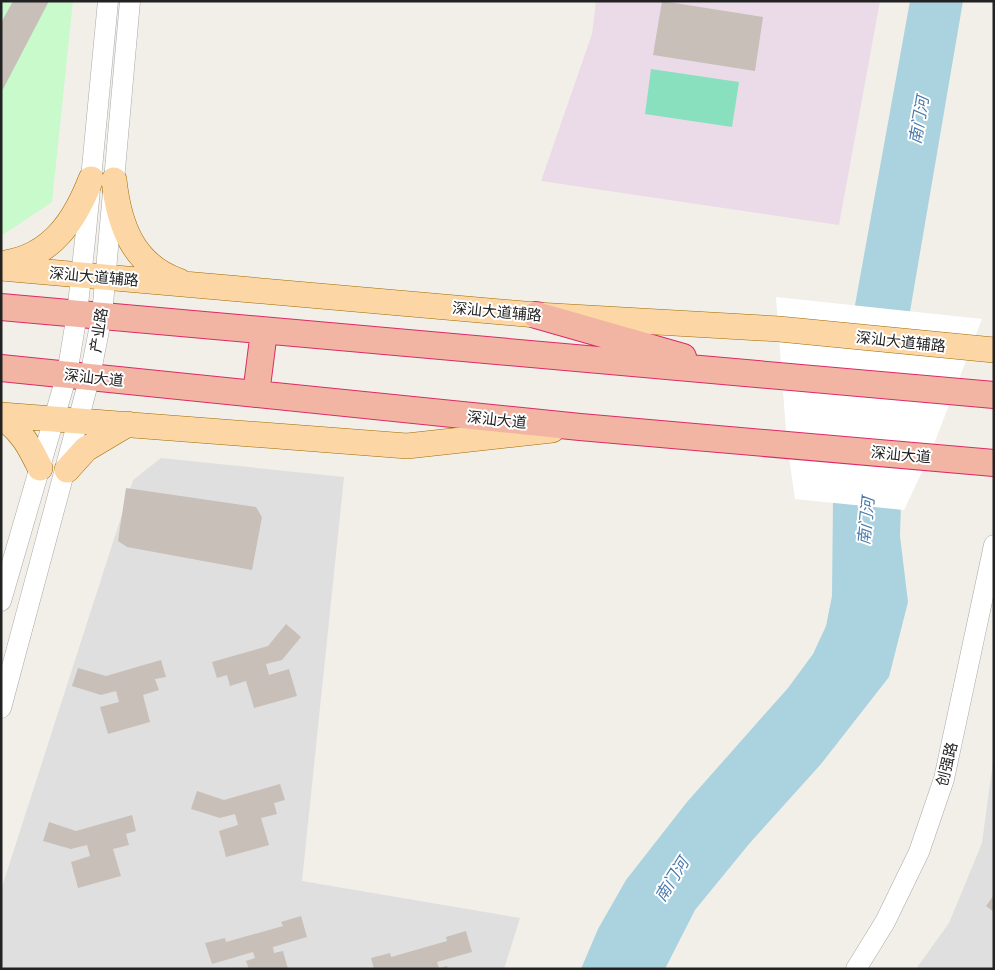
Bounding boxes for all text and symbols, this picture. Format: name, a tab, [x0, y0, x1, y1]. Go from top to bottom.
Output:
water label: 南门河	[904, 92, 932, 145]
street label: 深汕大道辅路	[48, 263, 140, 289]
street label: 深汕大道辅路	[451, 298, 543, 324]
street label: 产业路	[86, 306, 110, 354]
street label: 深汕大道辅路	[855, 327, 947, 355]
street label: 深汕大道	[63, 365, 125, 389]
street label: 深汕大道	[466, 407, 528, 431]
street label: 深汕大道	[870, 442, 932, 466]
water label: 南门河	[853, 493, 877, 546]
street label: 创强路	[932, 740, 960, 788]
water label: 南门河	[650, 851, 693, 904]

